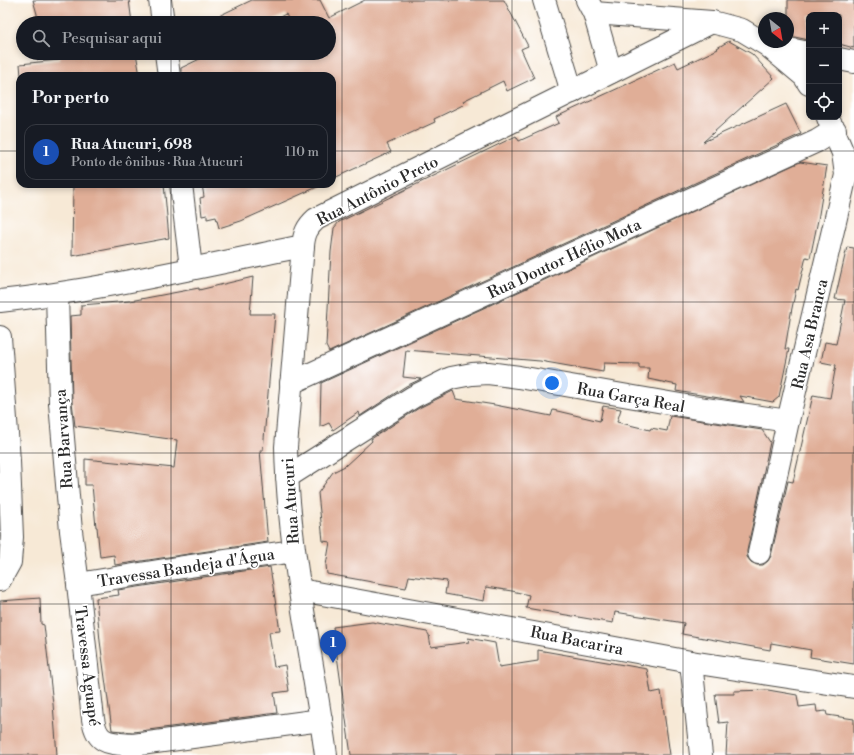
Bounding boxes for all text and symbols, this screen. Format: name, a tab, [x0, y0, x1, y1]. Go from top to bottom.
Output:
north arrow	[758, 12, 794, 48]
map controls	[806, 12, 842, 120]
button: +	[806, 12, 842, 48]
search box	[16, 16, 336, 60]
icon: search	[30, 27, 52, 49]
text: Pesquisar aqui	[62, 29, 162, 48]
button: −	[806, 48, 842, 84]
button: locate	[806, 84, 842, 120]
text: Por perto	[32, 87, 109, 109]
text: Rua Atucuri, 698	[71, 135, 192, 154]
text: 1	[43, 144, 49, 160]
text: 110 m	[285, 144, 319, 160]
street label: Rua Antônio Preto	[313, 152, 442, 230]
text: Ponto de ônibus · Rua Atucuri	[71, 154, 243, 170]
street label: Rua Doutor Hélio Mota	[485, 214, 645, 303]
street label: Rua Asa Branca	[788, 276, 833, 391]
your location	[542, 373, 562, 393]
street label: Rua Garça Real	[575, 379, 687, 417]
street label: Rua Barvança	[50, 387, 77, 490]
street label: Rua Atucuri	[278, 457, 304, 545]
street label: Travessa Bandeja d'Água	[96, 542, 277, 592]
street label: Travessa Aguapé	[70, 605, 104, 727]
street label: Rua Bacarira	[528, 622, 626, 660]
pin: 1	[320, 630, 346, 663]

